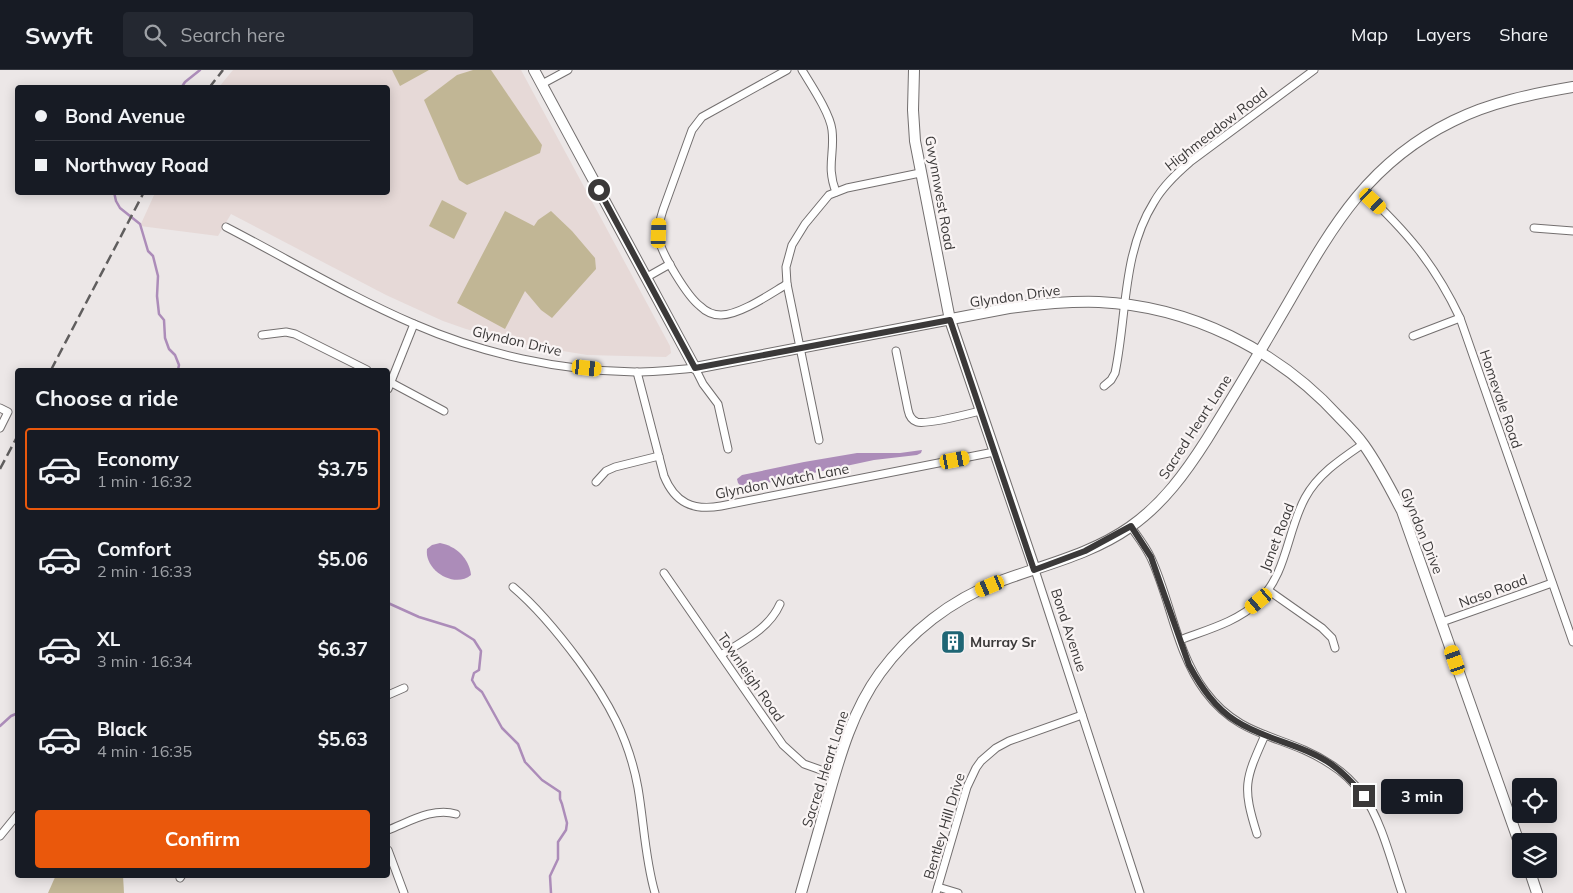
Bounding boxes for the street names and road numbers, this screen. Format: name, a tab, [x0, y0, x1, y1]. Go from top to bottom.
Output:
street label: Highmeadow Road	[1161, 83, 1271, 175]
street label: Gwynnwest Road	[921, 134, 959, 252]
street label: Glyndon Drive	[969, 281, 1061, 311]
street label: Glyndon Drive	[471, 322, 563, 360]
street label: Homevale Road	[1476, 347, 1526, 451]
street label: Sacred Heart Lane	[1154, 371, 1236, 483]
street label: Glyndon Watch Lane	[713, 459, 851, 503]
street label: Glyndon Drive	[1397, 485, 1447, 577]
street label: Janet Road	[1256, 500, 1298, 574]
street label: Naso Road	[1456, 570, 1530, 612]
street label: Bond Avenue	[1047, 586, 1091, 674]
street label: Townleigh Road	[714, 629, 788, 725]
street label: Sacred Heart Lane	[798, 709, 852, 829]
street label: Bentley Hill Drive	[919, 771, 969, 881]

